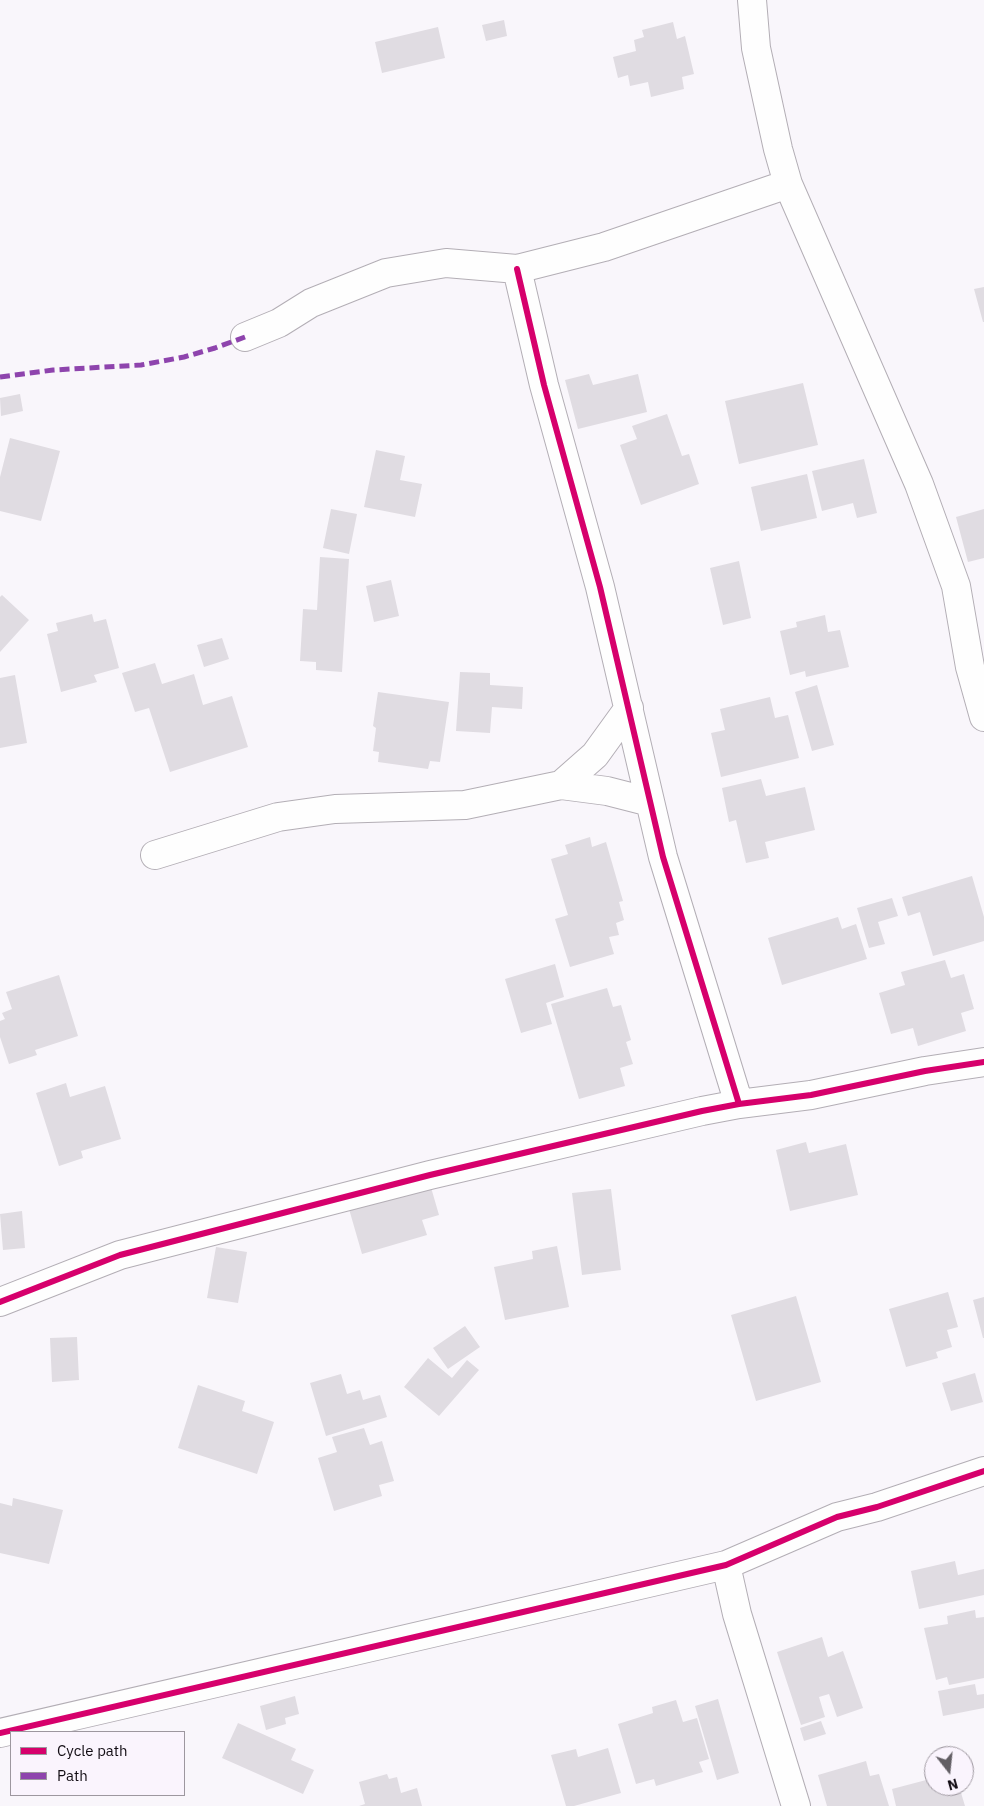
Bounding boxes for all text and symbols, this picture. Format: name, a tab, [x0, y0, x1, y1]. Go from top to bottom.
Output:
legend	[10, 1731, 185, 1796]
text: Cycle path	[57, 1741, 128, 1760]
north arrow	[924, 1746, 974, 1796]
text: Path	[57, 1766, 88, 1785]
text: N	[946, 1774, 960, 1795]

